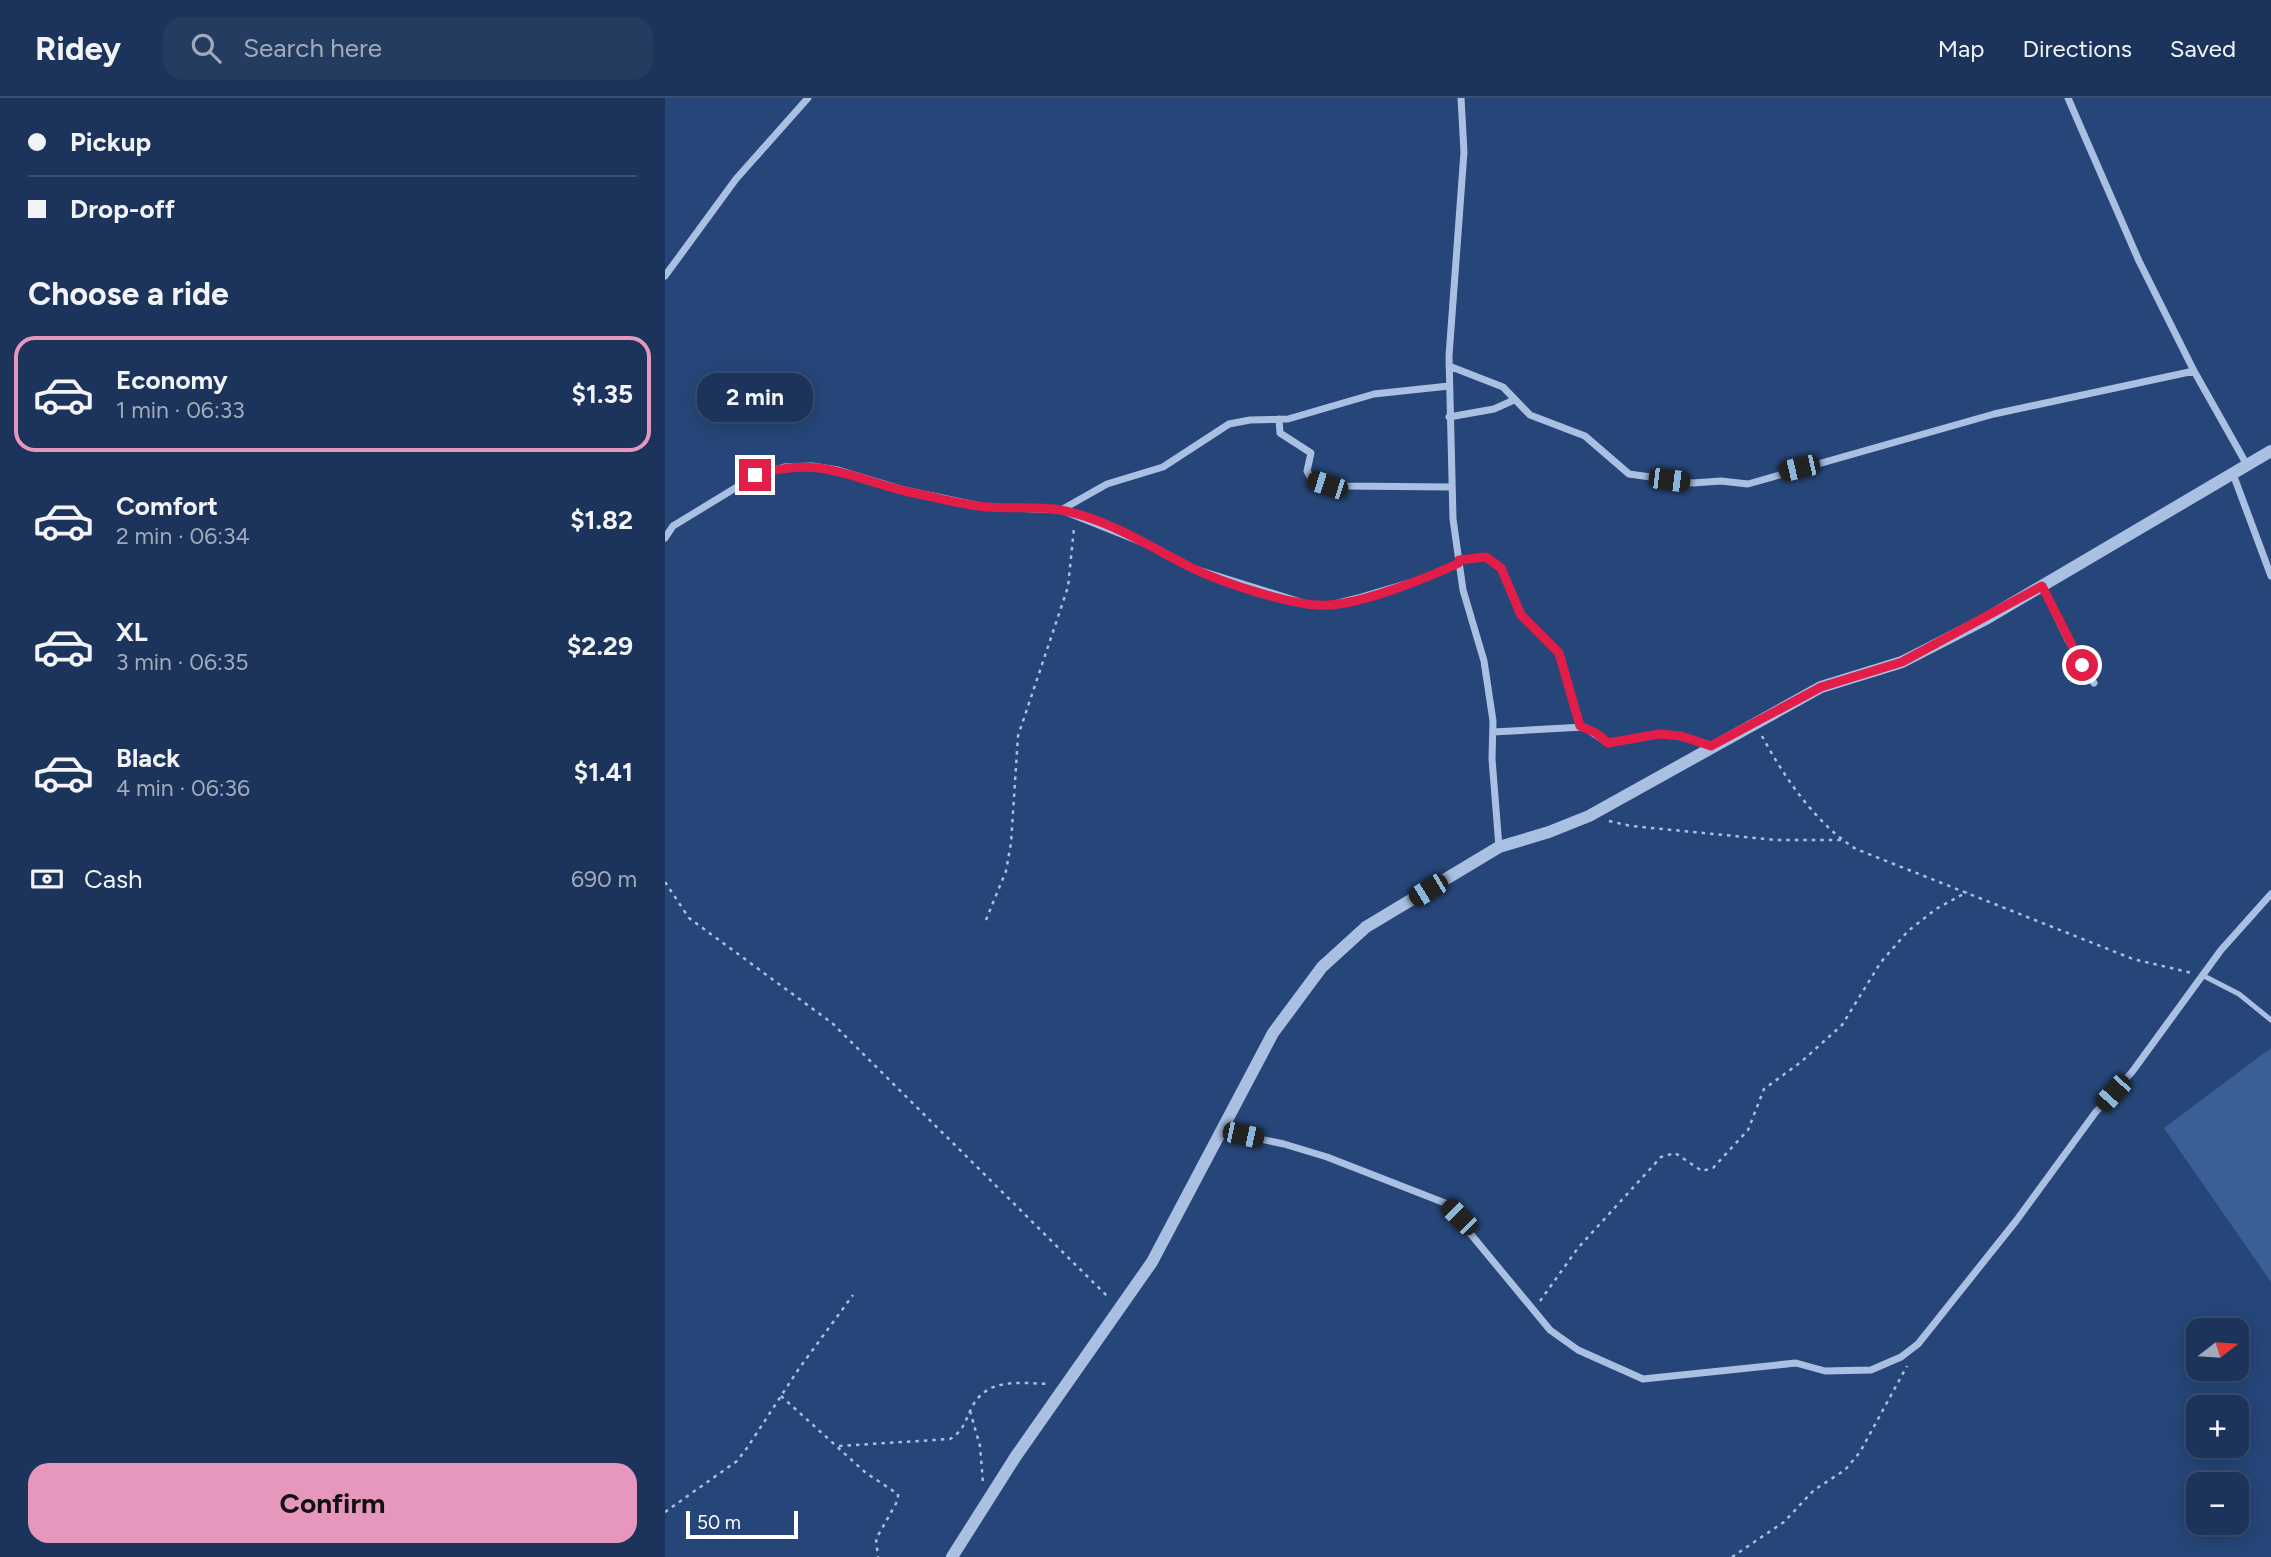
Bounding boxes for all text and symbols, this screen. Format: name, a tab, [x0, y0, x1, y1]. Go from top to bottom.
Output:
search box	[163, 17, 653, 80]
text: Ridey	[35, 29, 121, 68]
icon: search	[187, 29, 225, 67]
text: Search here	[243, 32, 382, 64]
text: Map	[1938, 34, 1984, 63]
text: Directions	[2022, 34, 2132, 63]
text: Saved	[2170, 34, 2236, 63]
text: Pickup	[70, 126, 151, 158]
text: Drop-off	[70, 193, 175, 225]
text: Choose a ride	[28, 275, 229, 313]
icon: car	[32, 363, 95, 426]
text: Economy	[116, 364, 228, 396]
callout: 2 min	[697, 374, 813, 422]
text: $1.35	[572, 378, 633, 410]
text: 2 min	[726, 383, 784, 411]
text: 1 min · 06:33	[116, 396, 245, 424]
car	[1777, 453, 1822, 483]
route end	[739, 459, 771, 491]
car	[1647, 467, 1692, 493]
car	[1304, 469, 1351, 501]
icon: car	[32, 489, 95, 552]
text: Comfort	[116, 490, 218, 522]
text: $1.82	[570, 504, 633, 536]
text: 2 min · 06:34	[116, 522, 250, 550]
icon: car	[32, 615, 95, 678]
text: XL	[116, 616, 148, 648]
text: $2.29	[567, 630, 633, 662]
text: 3 min · 06:35	[116, 648, 248, 676]
route start	[2066, 649, 2098, 681]
icon: car	[32, 741, 95, 804]
text: Black	[116, 742, 180, 774]
text: $1.41	[574, 756, 633, 788]
text: 4 min · 06:36	[116, 774, 250, 802]
icon: cash	[28, 860, 66, 898]
text: Cash	[84, 863, 143, 895]
text: 690 m	[571, 865, 637, 893]
car	[1405, 870, 1452, 910]
car	[2092, 1070, 2135, 1116]
car	[1221, 1120, 1266, 1150]
car	[1437, 1195, 1482, 1239]
north arrow	[2186, 1318, 2249, 1381]
map controls	[2186, 1318, 2249, 1535]
button: +	[2186, 1395, 2249, 1458]
button: Confirm	[28, 1463, 637, 1543]
button: −	[2186, 1472, 2249, 1535]
scale bar	[686, 1508, 798, 1540]
text: 50 m	[697, 1511, 741, 1534]

